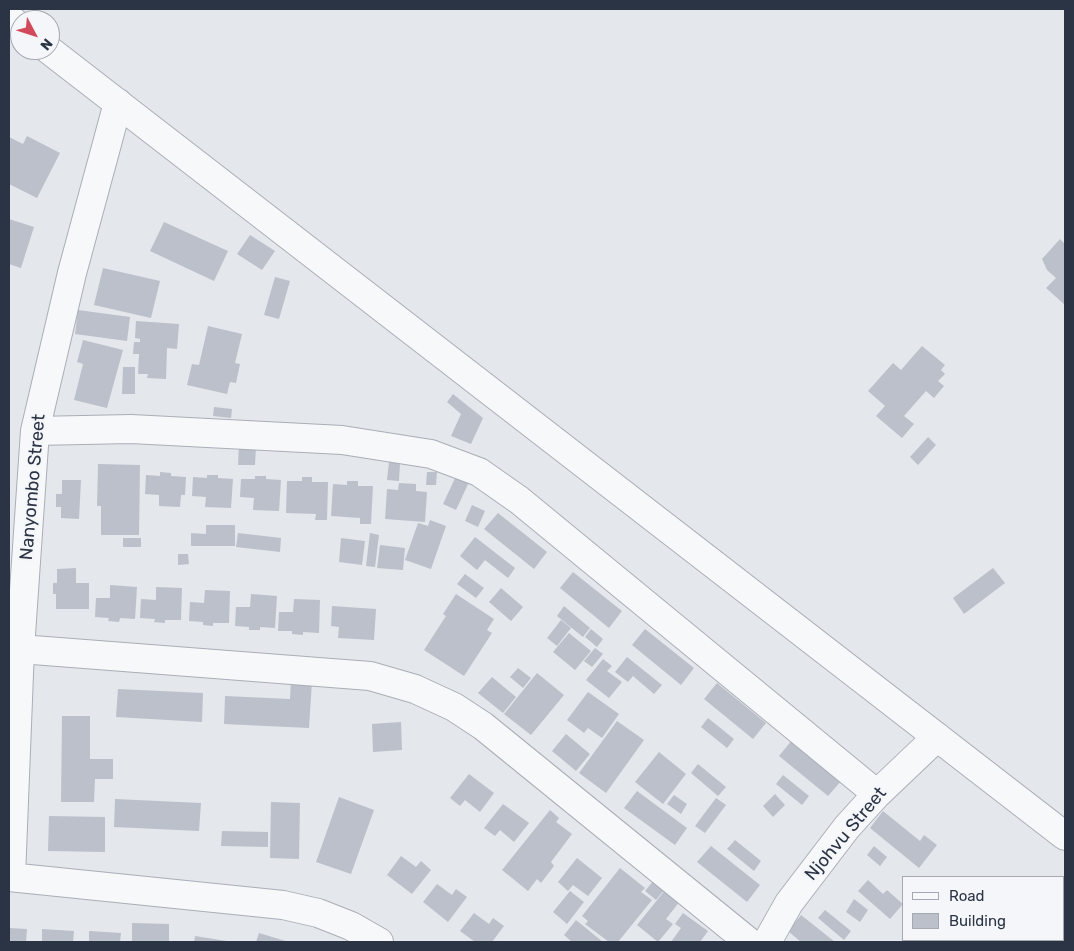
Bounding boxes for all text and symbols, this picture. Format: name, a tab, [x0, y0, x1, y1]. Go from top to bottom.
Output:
north arrow	[10, 10, 60, 60]
text: N	[36, 35, 56, 54]
street label: Nanyombo Street	[16, 413, 50, 561]
street label: Njohvu Street	[801, 783, 891, 885]
legend	[902, 876, 1064, 941]
text: Road	[949, 887, 985, 905]
text: Building	[949, 912, 1006, 930]

